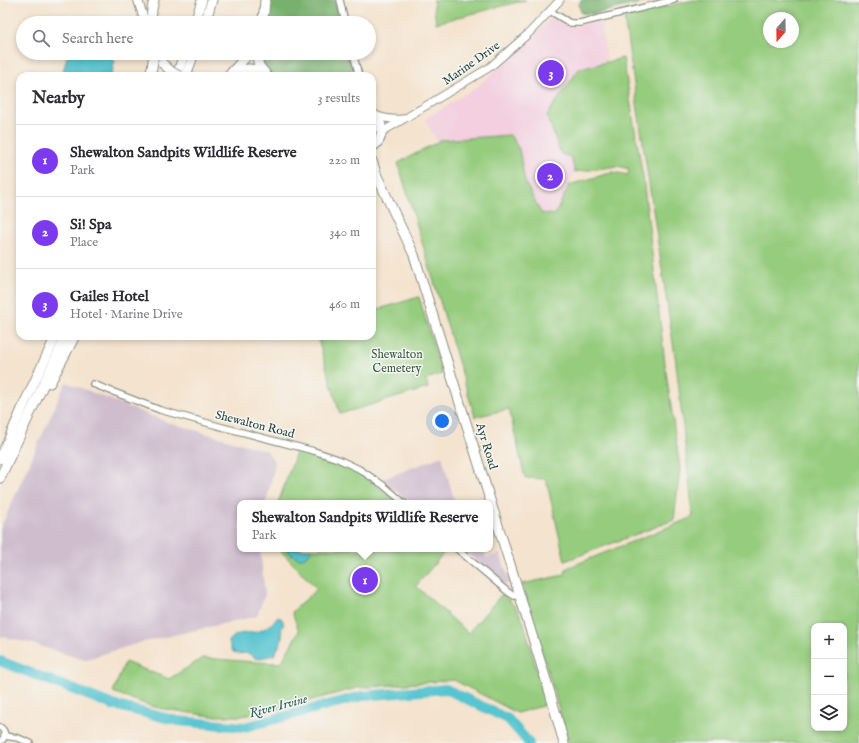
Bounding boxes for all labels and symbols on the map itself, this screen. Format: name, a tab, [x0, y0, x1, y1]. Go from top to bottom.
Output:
north arrow	[763, 12, 799, 48]
street label: Marine Drive	[440, 38, 503, 89]
pin: 3	[538, 58, 564, 88]
pin: 2	[537, 161, 563, 191]
park label: Shewalton Cemetery	[371, 347, 423, 376]
street label: Shewalton Road	[214, 407, 297, 442]
your location	[432, 411, 452, 431]
street label: Ayr Road	[472, 420, 501, 472]
pin: 1	[352, 565, 378, 595]
water label: River Irvine	[247, 690, 310, 722]

